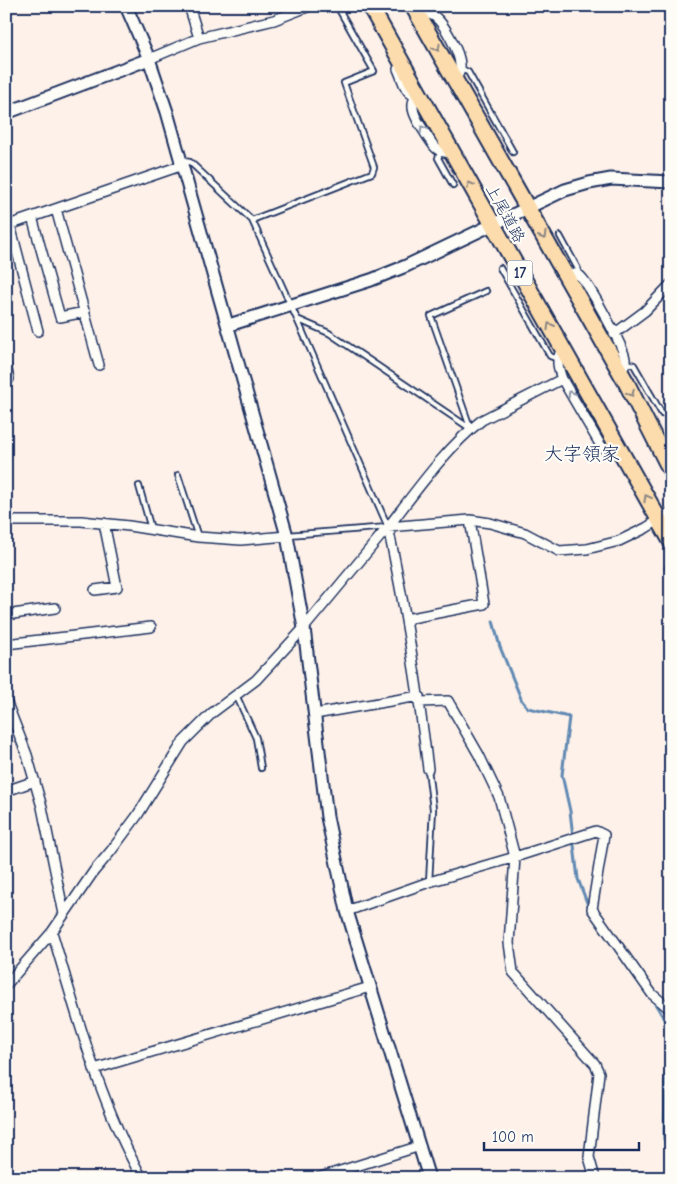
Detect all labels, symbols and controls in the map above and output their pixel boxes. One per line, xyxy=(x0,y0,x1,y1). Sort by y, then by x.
one-way arrow xyxy=(431,43,441,52)
one-way arrow xyxy=(420,126,430,135)
one-way arrow xyxy=(467,181,477,190)
street label: 上尾道路 xyxy=(482,181,529,246)
one-way arrow xyxy=(536,230,546,239)
road number: 17 xyxy=(508,260,532,286)
one-way arrow xyxy=(547,323,557,332)
one-way arrow xyxy=(625,387,635,396)
one-way arrow xyxy=(567,390,577,399)
district label: 大字領家 xyxy=(544,443,620,465)
one-way arrow xyxy=(643,495,653,504)
scale bar xyxy=(484,1119,640,1151)
text: 100 m xyxy=(492,1128,534,1146)

